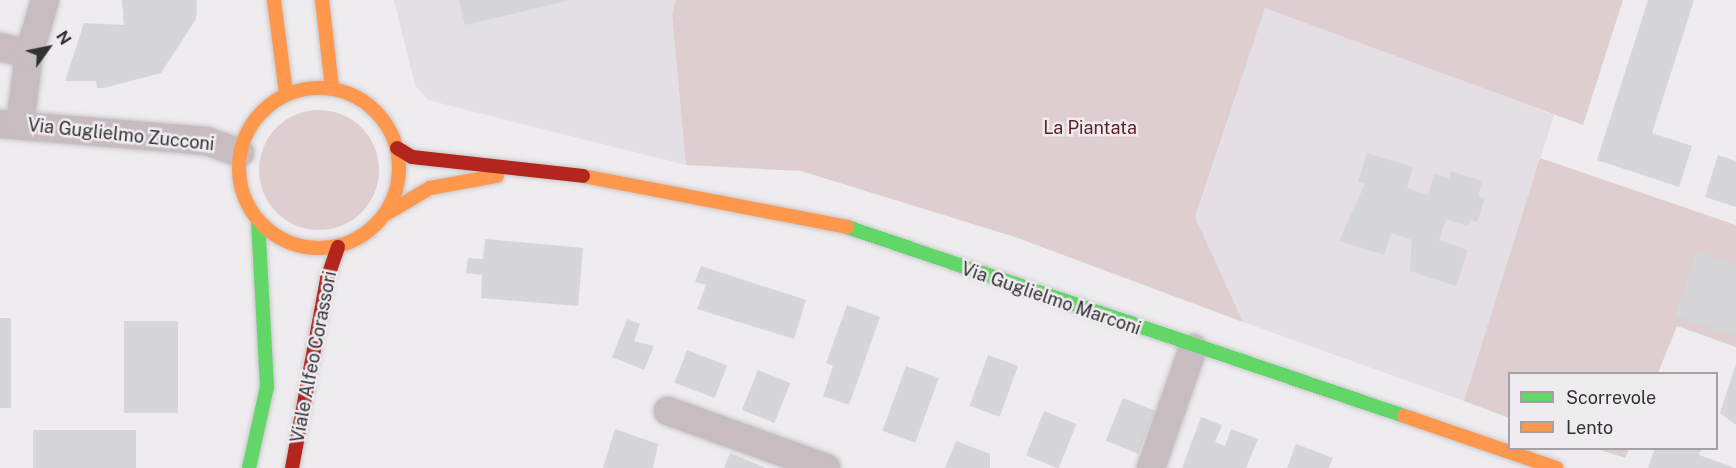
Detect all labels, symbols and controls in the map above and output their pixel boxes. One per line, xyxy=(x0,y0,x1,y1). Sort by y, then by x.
north arrow xyxy=(18,18,78,78)
text: N xyxy=(52,27,75,48)
street label: Via Guglielmo Zucconi xyxy=(27,114,215,156)
park label: La Piantata xyxy=(1043,117,1137,139)
street label: Via Guglielmo Marconi xyxy=(958,258,1144,340)
street label: Viale Alfeo Corassori xyxy=(287,269,341,445)
legend xyxy=(1508,372,1718,450)
text: Scorrevole xyxy=(1566,387,1656,408)
text: Lento xyxy=(1566,417,1613,438)

